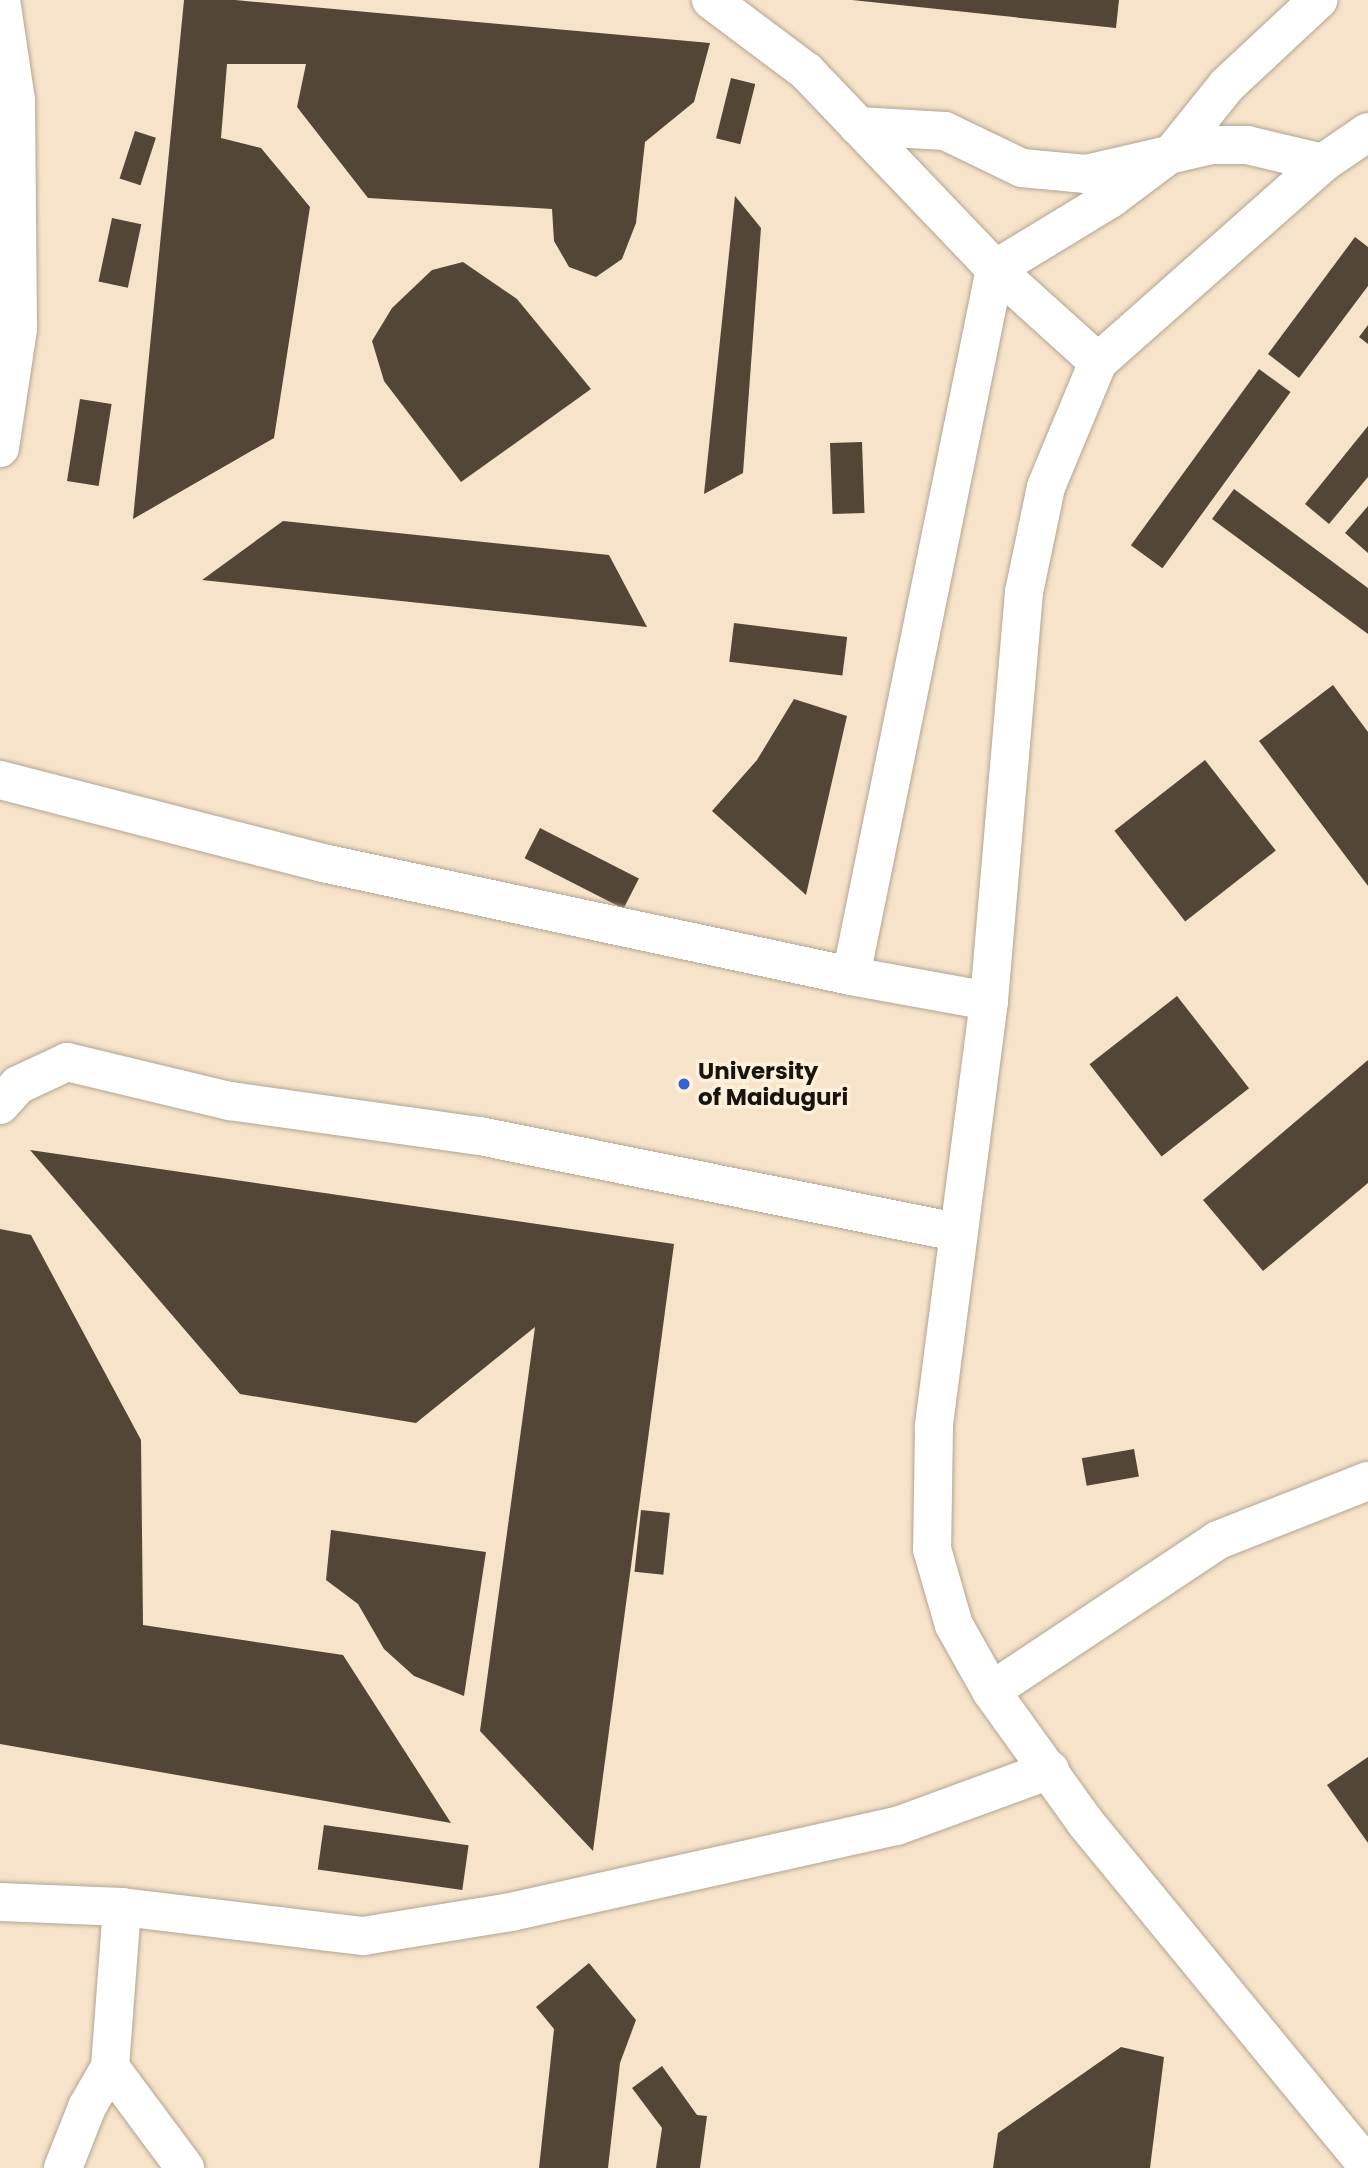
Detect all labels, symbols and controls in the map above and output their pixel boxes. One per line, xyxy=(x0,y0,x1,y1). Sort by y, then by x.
place label: University of Maiduguri xyxy=(698,1057,848,1111)
marker: University of Maiduguri xyxy=(676,1076,692,1092)

